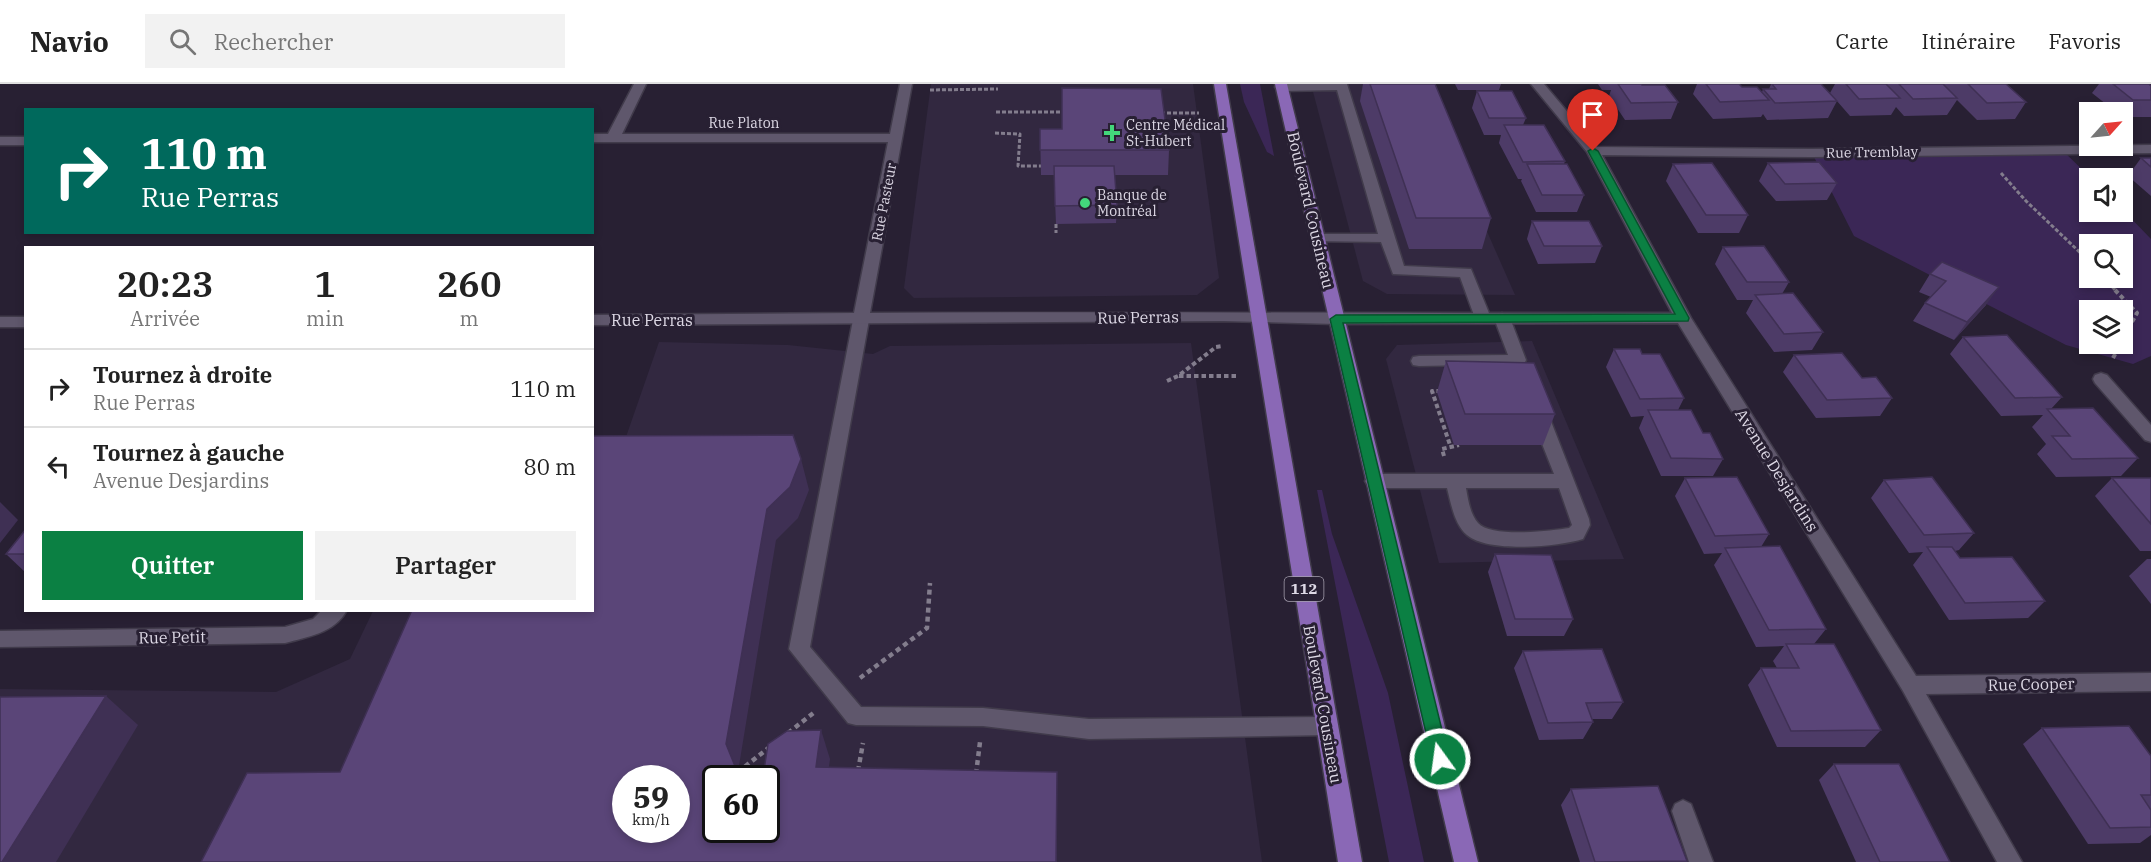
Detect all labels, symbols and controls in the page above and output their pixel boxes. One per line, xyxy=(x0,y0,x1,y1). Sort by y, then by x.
search box xyxy=(145,14,565,68)
text: Navio xyxy=(30,23,109,60)
icon: search xyxy=(166,25,199,58)
text: Rechercher xyxy=(214,27,333,56)
text: Carte xyxy=(1835,27,1889,55)
text: Itinéraire xyxy=(1922,27,2015,55)
text: Favoris xyxy=(2048,27,2121,55)
pin xyxy=(1567,89,1618,151)
icon: arrive xyxy=(1576,98,1609,131)
north arrow xyxy=(2079,102,2133,156)
map controls xyxy=(2079,102,2133,354)
street label: Rue Platon xyxy=(709,114,780,132)
place label: Centre Médical St-Hubert xyxy=(1126,116,1225,150)
marker: Centre Médical St-Hubert xyxy=(1103,124,1121,142)
text: 110 m xyxy=(141,126,267,181)
street label: Boulevard Cousineau xyxy=(1283,130,1339,290)
icon: right xyxy=(42,132,120,210)
street label: Rue Tremblay xyxy=(1826,142,1919,162)
street label: Rue Pasteur xyxy=(868,161,901,242)
button: sound xyxy=(2079,168,2133,222)
text: Rue Perras xyxy=(141,179,279,214)
place label: Banque de Montréal xyxy=(1097,186,1167,220)
marker: Banque de Montréal xyxy=(1078,196,1092,210)
button: search xyxy=(2079,234,2133,288)
text: 20:23 xyxy=(116,260,214,307)
text: 1 xyxy=(314,260,336,307)
text: 260 xyxy=(437,260,502,307)
button: layers xyxy=(2079,300,2133,354)
text: Arrivée xyxy=(130,305,200,332)
text: min xyxy=(306,305,344,332)
text: m xyxy=(460,305,479,332)
street label: Rue Perras xyxy=(1097,306,1179,328)
street label: Rue Perras xyxy=(611,310,693,330)
text: Tournez à droite xyxy=(93,360,272,389)
icon: right xyxy=(42,372,75,405)
text: 110 m xyxy=(510,374,576,403)
text: Rue Perras xyxy=(93,389,195,416)
street label: Avenue Desjardins xyxy=(1731,405,1823,535)
text: Tournez à gauche xyxy=(93,438,284,467)
icon: left xyxy=(42,450,75,483)
text: 80 m xyxy=(524,452,576,481)
text: Avenue Desjardins xyxy=(93,467,269,494)
button: Quitter xyxy=(42,531,303,600)
button: Partager xyxy=(315,531,576,600)
road number: 112 xyxy=(1284,577,1324,601)
street label: Boulevard Cousineau xyxy=(1299,623,1347,785)
street label: Rue Petit xyxy=(138,626,206,648)
street label: Rue Cooper xyxy=(1987,673,2075,695)
position arrow xyxy=(1408,727,1472,791)
speed limit sign: 60 xyxy=(702,765,780,843)
text: 59 xyxy=(633,777,669,816)
text: km/h xyxy=(632,810,670,829)

